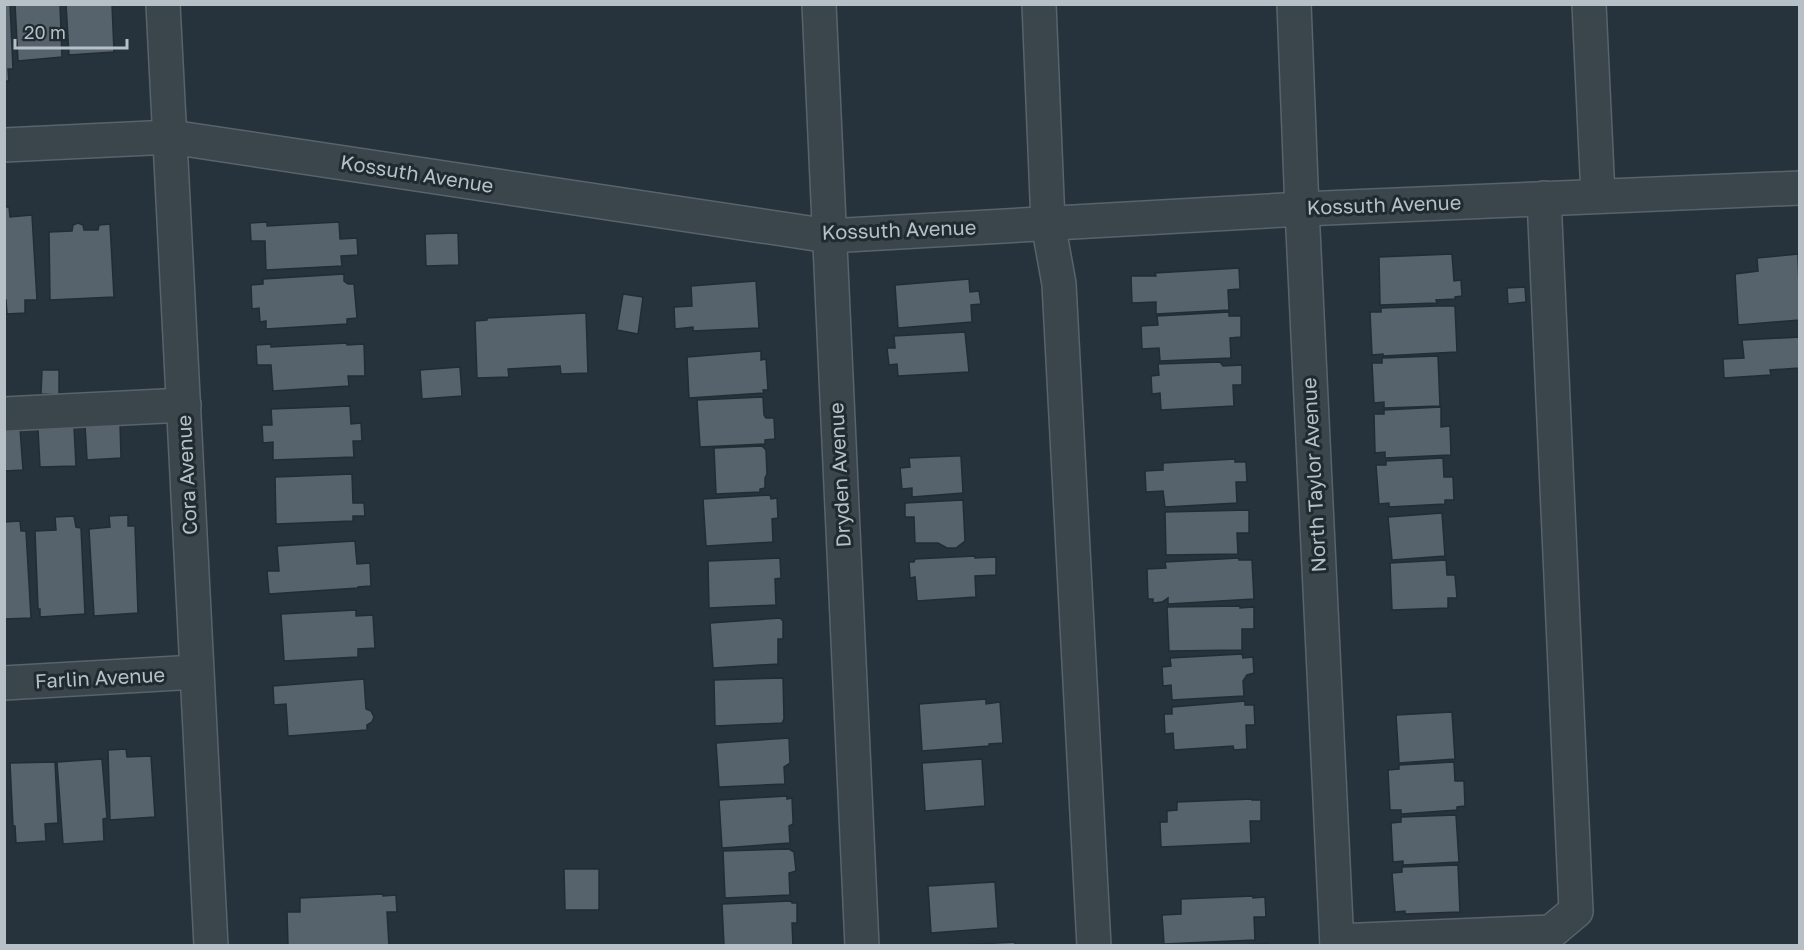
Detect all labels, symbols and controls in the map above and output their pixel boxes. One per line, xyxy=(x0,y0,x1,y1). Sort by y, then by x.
scale bar xyxy=(15,12,128,50)
text: 20 m xyxy=(24,21,66,43)
street label: Kossuth Avenue xyxy=(339,149,495,197)
street label: Kossuth Avenue xyxy=(1306,189,1462,219)
street label: Kossuth Avenue xyxy=(821,214,977,244)
street label: North Taylor Avenue xyxy=(1296,377,1330,573)
street label: Dryden Avenue xyxy=(823,402,855,548)
street label: Cora Avenue xyxy=(171,414,201,536)
street label: Farlin Avenue xyxy=(34,662,166,692)

